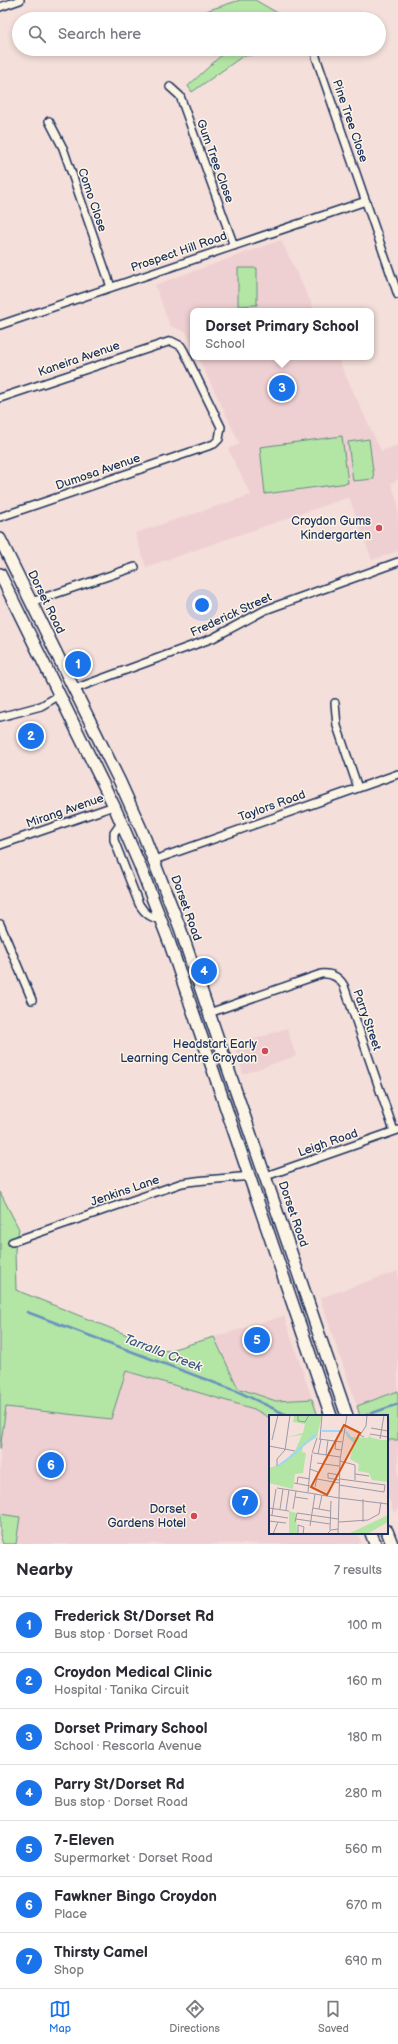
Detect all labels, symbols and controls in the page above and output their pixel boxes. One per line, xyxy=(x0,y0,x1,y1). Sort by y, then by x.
search box xyxy=(12,12,386,56)
icon: search xyxy=(26,23,48,45)
text: Search here xyxy=(58,25,141,44)
street label: Pine Tree Close xyxy=(329,78,371,164)
street label: Gum Tree Close xyxy=(193,117,237,205)
street label: Como Close xyxy=(74,166,110,234)
street label: Prospect Hill Road xyxy=(129,228,229,276)
popup xyxy=(190,308,374,360)
text: Dorset Primary School xyxy=(205,317,359,336)
text: School xyxy=(205,336,245,352)
street label: Kaneira Avenue xyxy=(36,338,122,380)
pin: 3 xyxy=(269,373,295,403)
street label: Dumosa Avenue xyxy=(54,451,142,493)
place label: Croydon Gums Kindergarten xyxy=(291,514,371,543)
marker: Croydon Gums Kindergarten xyxy=(374,523,384,533)
street label: Dorset Road xyxy=(24,568,68,636)
street label: Frederick Street xyxy=(188,590,274,640)
your location xyxy=(192,595,212,615)
pin: 1 xyxy=(65,649,91,679)
pin: 2 xyxy=(18,721,44,751)
street label: Taylors Road xyxy=(236,787,308,825)
street label: Mirang Avenue xyxy=(24,791,106,831)
street label: Dorset Road xyxy=(167,873,205,943)
pin: 4 xyxy=(191,956,217,986)
street label: Parry Street xyxy=(350,987,385,1053)
place label: Headstart Early Learning Centre Croydon xyxy=(120,1037,258,1066)
marker: Headstart Early Learning Centre Croydon xyxy=(260,1046,270,1056)
street label: Leigh Road xyxy=(296,1126,360,1160)
street label: Jenkins Lane xyxy=(89,1172,161,1210)
street label: Dorset Road xyxy=(275,1179,311,1249)
pin: 5 xyxy=(244,1325,270,1355)
water label: Tarralla Creek xyxy=(122,1331,205,1375)
inset map xyxy=(269,1415,388,1534)
pin: 6 xyxy=(38,1450,64,1480)
pin: 7 xyxy=(232,1487,258,1517)
place label: Dorset Gardens Hotel xyxy=(108,1502,186,1531)
marker: Dorset Gardens Hotel xyxy=(189,1511,199,1521)
text: Nearby xyxy=(16,1560,73,1580)
text: 7 results xyxy=(334,1562,382,1578)
text: Frederick St/Dorset Rd xyxy=(54,1607,214,1626)
text: 1 xyxy=(26,1617,32,1633)
text: 100 m xyxy=(347,1617,382,1633)
text: Bus stop · Dorset Road xyxy=(54,1626,188,1642)
text: Croydon Medical Clinic xyxy=(54,1663,212,1682)
text: 2 xyxy=(25,1673,33,1689)
text: 160 m xyxy=(347,1673,382,1689)
text: Hospital · Tanika Circuit xyxy=(54,1682,189,1698)
text: Dorset Primary School xyxy=(54,1719,208,1738)
text: 3 xyxy=(25,1729,33,1745)
text: 180 m xyxy=(347,1729,382,1745)
text: School · Rescorla Avenue xyxy=(54,1738,202,1754)
text: Parry St/Dorset Rd xyxy=(54,1775,184,1794)
text: 4 xyxy=(25,1785,33,1801)
text: 280 m xyxy=(345,1785,382,1801)
text: Bus stop · Dorset Road xyxy=(54,1794,188,1810)
text: 7-Eleven xyxy=(54,1831,114,1850)
text: 5 xyxy=(25,1841,33,1857)
text: 560 m xyxy=(345,1841,382,1857)
text: Supermarket · Dorset Road xyxy=(54,1850,213,1866)
text: Fawkner Bingo Croydon xyxy=(54,1887,217,1906)
text: 6 xyxy=(25,1897,33,1913)
text: 670 m xyxy=(346,1897,382,1913)
text: Place xyxy=(54,1906,87,1922)
text: Thirsty Camel xyxy=(54,1943,148,1962)
text: 7 xyxy=(25,1953,33,1969)
text: 690 m xyxy=(345,1953,382,1969)
text: Shop xyxy=(54,1962,84,1978)
tab: Map xyxy=(49,1998,71,2035)
tab: Directions xyxy=(169,1998,220,2035)
tab: Saved xyxy=(318,1998,349,2035)

